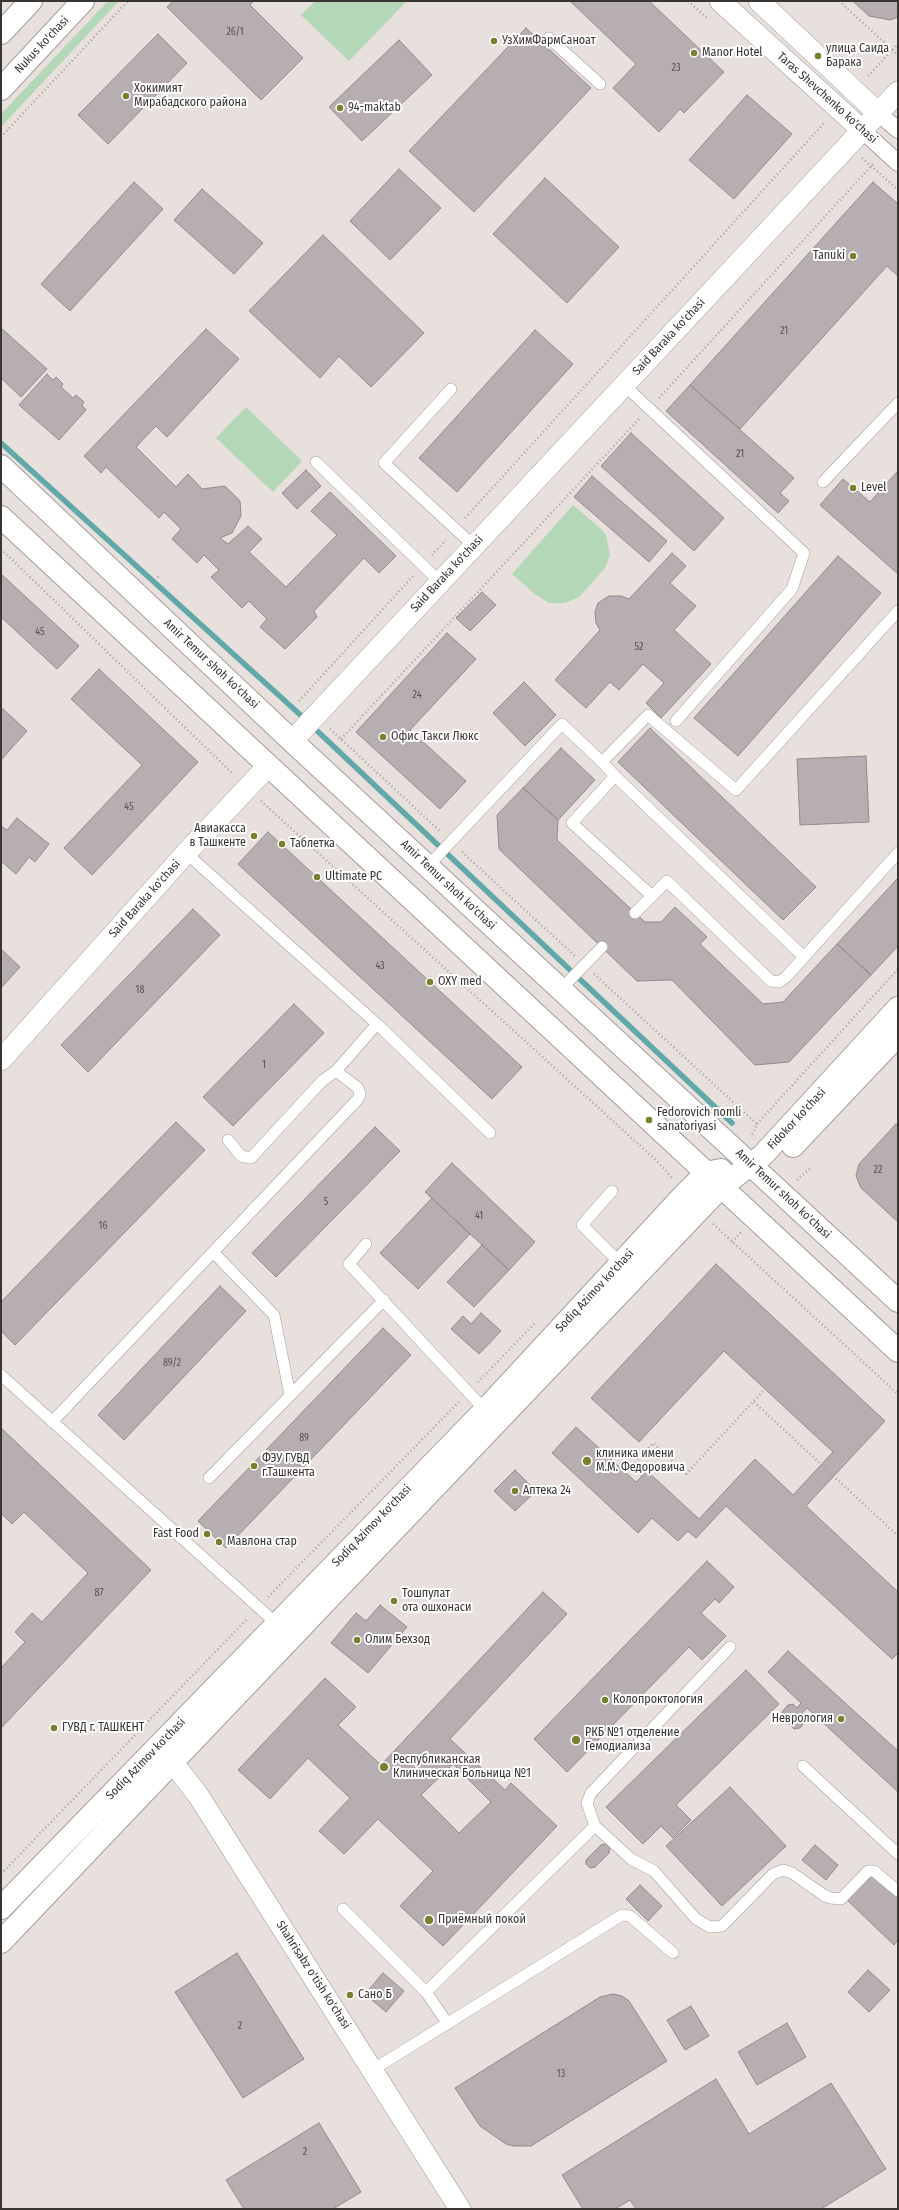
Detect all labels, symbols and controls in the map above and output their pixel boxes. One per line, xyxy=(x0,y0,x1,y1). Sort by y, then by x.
street label: Nukus ko'chasi xyxy=(12,14,72,76)
house number: 26/1 xyxy=(226,26,244,38)
place label: УзХимФармСаноат xyxy=(502,34,596,48)
marker: УзХимФармСаноат xyxy=(489,36,499,46)
place label: улица Саида Барака xyxy=(826,42,889,70)
place label: Manor Hotel xyxy=(702,46,762,60)
marker: Manor Hotel xyxy=(689,48,699,58)
street label: Taras Shevchenko ko'chasi xyxy=(774,49,880,147)
marker: улица Саида Барака xyxy=(813,51,823,61)
house number: 23 xyxy=(672,62,680,74)
place label: Хокимият Мирабадского района xyxy=(134,82,247,110)
marker: Хокимият Мирабадского района xyxy=(121,91,131,101)
place label: 94-maktab xyxy=(348,101,401,115)
marker: 94-maktab xyxy=(335,103,345,113)
place label: Tanuki xyxy=(813,249,845,263)
marker: Tanuki xyxy=(848,251,858,261)
street label: Said Baraka ko'chasi xyxy=(630,296,708,378)
house number: 21 xyxy=(780,325,788,337)
house number: 21 xyxy=(736,448,744,460)
place label: Level xyxy=(861,481,886,495)
marker: Level xyxy=(848,483,858,493)
street label: Said Baraka ko'chasi xyxy=(408,533,486,615)
street label: Amir Temur shoh ko'chasi xyxy=(160,616,262,712)
house number: 45 xyxy=(35,626,45,638)
house number: 52 xyxy=(635,641,643,653)
house number: 24 xyxy=(412,689,422,701)
place label: Офис Такси Люкс xyxy=(391,730,479,744)
marker: Офис Такси Люкс xyxy=(378,732,388,742)
house number: 45 xyxy=(124,801,134,813)
place label: Авиакасса в Ташкенте xyxy=(189,822,246,850)
marker: Авиакасса в Ташкенте xyxy=(249,831,259,841)
place label: Таблетка xyxy=(290,837,335,851)
street label: Amir Temur shoh ko'chasi xyxy=(397,837,499,933)
marker: Таблетка xyxy=(277,839,287,849)
street label: Said Baraka ko'chasi xyxy=(106,857,184,941)
place label: Ultimate PC xyxy=(325,870,382,884)
marker: Ultimate PC xyxy=(312,872,322,882)
house number: 43 xyxy=(375,960,385,972)
place label: OXY med xyxy=(438,975,482,989)
marker: OXY med xyxy=(425,977,435,987)
house number: 18 xyxy=(136,984,144,996)
house number: 1 xyxy=(262,1059,266,1071)
street label: Fidokor ko'chasi xyxy=(765,1085,829,1153)
place label: Fedorovich nomli sanatoriyasi xyxy=(657,1106,741,1134)
marker: Fedorovich nomli sanatoriyasi xyxy=(644,1115,654,1125)
street label: Amir Temur shoh ko'chasi xyxy=(732,1146,834,1242)
house number: 22 xyxy=(874,1164,882,1176)
house number: 5 xyxy=(324,1196,328,1208)
house number: 41 xyxy=(475,1210,483,1222)
house number: 16 xyxy=(99,1220,107,1232)
street label: Sodiq Azimov ko'chasi xyxy=(553,1247,637,1335)
house number: 89/2 xyxy=(163,1357,181,1369)
house number: 89 xyxy=(299,1432,309,1444)
place label: клиника имени М.М. Федоровича xyxy=(596,1447,685,1475)
place label: ФЭУ ГУВД г.Ташкента xyxy=(262,1452,315,1480)
marker: клиника имени М.М. Федоровича xyxy=(581,1455,593,1467)
marker: ФЭУ ГУВД г.Ташкента xyxy=(249,1461,259,1471)
street label: Sodiq Azimov ko'chasi xyxy=(329,1482,415,1570)
place label: Аптека 24 xyxy=(523,1484,571,1498)
marker: Аптека 24 xyxy=(510,1486,520,1496)
place label: Fast Food xyxy=(153,1527,199,1541)
marker: Fast Food xyxy=(202,1529,212,1539)
place label: Мавлона стар xyxy=(227,1535,297,1549)
marker: Мавлона стар xyxy=(214,1537,224,1547)
house number: 87 xyxy=(95,1587,103,1599)
place label: Тошпулат ота ошхонаси xyxy=(402,1587,471,1615)
marker: Тошпулат ота ошхонаси xyxy=(389,1596,399,1606)
place label: Олим Бехзод xyxy=(365,1633,430,1647)
marker: Олим Бехзод xyxy=(352,1635,362,1645)
place label: Колопроктология xyxy=(613,1693,703,1707)
marker: Колопроктология xyxy=(600,1695,610,1705)
place label: Неврология xyxy=(772,1712,833,1726)
marker: Неврология xyxy=(836,1714,846,1724)
street label: Sodiq Azimov ko'chasi xyxy=(103,1715,189,1803)
place label: ГУВД г. ТАШКЕНТ xyxy=(62,1721,144,1735)
marker: ГУВД г. ТАШКЕНТ xyxy=(49,1723,59,1733)
place label: РКБ №1 отделение Гемодиализа xyxy=(585,1726,679,1754)
marker: РКБ №1 отделение Гемодиализа xyxy=(570,1734,582,1746)
place label: Республиканская Клиническая Больница №1 xyxy=(393,1753,531,1781)
marker: Республиканская Клиническая Больница №1 xyxy=(378,1761,390,1773)
place label: Приёмный покой xyxy=(438,1913,526,1927)
marker: Приёмный покой xyxy=(423,1914,435,1926)
street label: Shahrisabz o'tish ko'chasi xyxy=(273,1918,353,2032)
place label: Сано Б xyxy=(358,1988,392,2002)
marker: Сано Б xyxy=(345,1990,355,2000)
house number: 2 xyxy=(238,2020,242,2032)
house number: 13 xyxy=(557,2068,565,2080)
house number: 2 xyxy=(303,2146,307,2158)

